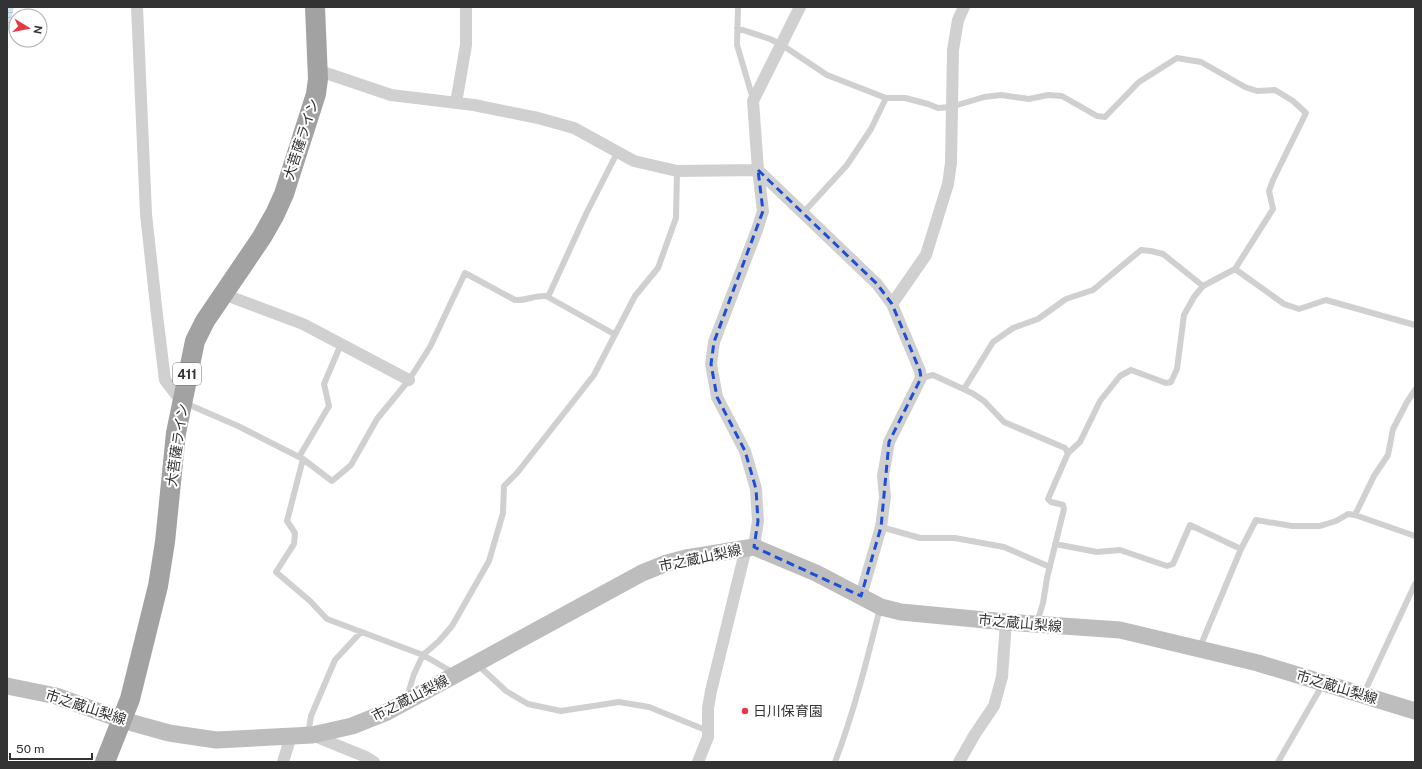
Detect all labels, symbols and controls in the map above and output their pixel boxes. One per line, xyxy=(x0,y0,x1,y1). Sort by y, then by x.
north arrow xyxy=(8,8,48,48)
text: N xyxy=(31,24,45,35)
street label: 大菩薩ライン xyxy=(280,97,322,181)
road number: 411 xyxy=(173,363,201,385)
street label: 大菩薩ライン xyxy=(163,402,191,488)
street label: 市之蔵山梨線 xyxy=(657,541,743,575)
street label: 市之蔵山梨線 xyxy=(977,611,1063,635)
street label: 市之蔵山梨線 xyxy=(1294,667,1380,707)
street label: 市之蔵山梨線 xyxy=(369,672,451,724)
street label: 市之蔵山梨線 xyxy=(44,686,128,728)
place label: 日川保育園 xyxy=(753,703,823,719)
marker: 日川保育園 xyxy=(740,706,750,716)
scale bar xyxy=(10,735,92,761)
text: 50 m xyxy=(16,742,44,756)

